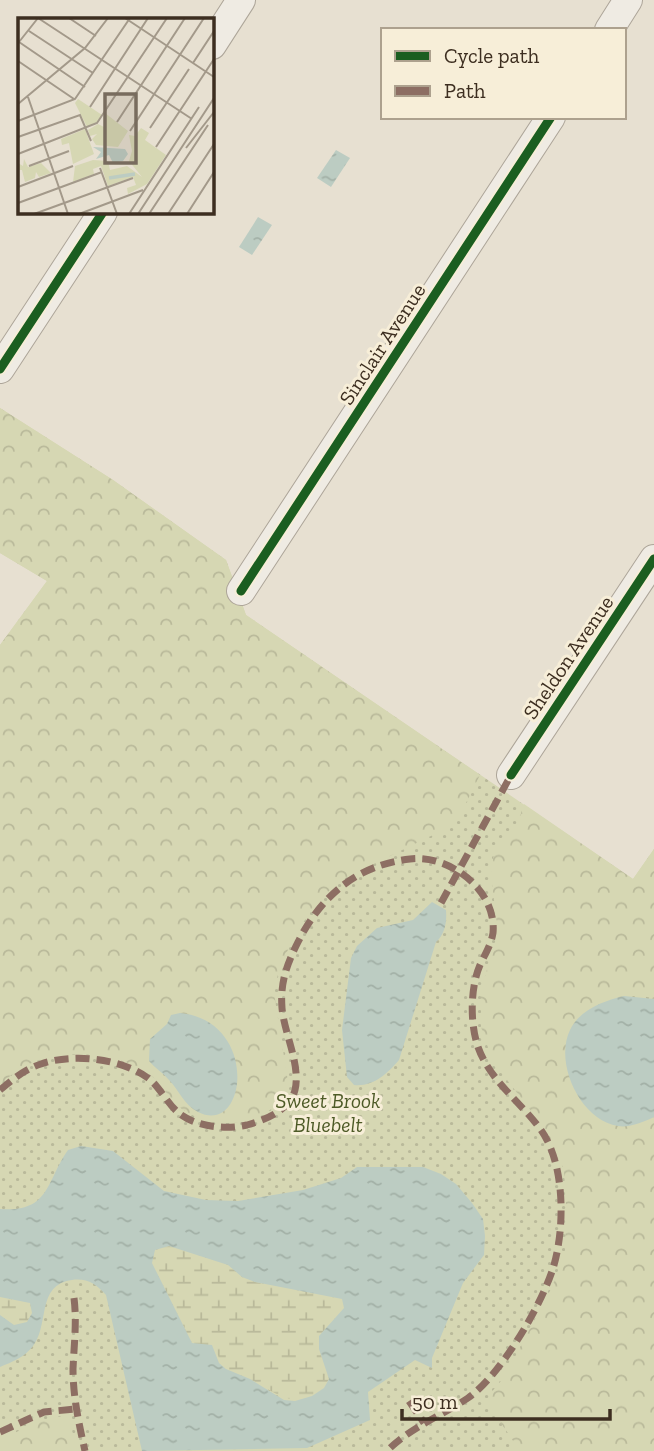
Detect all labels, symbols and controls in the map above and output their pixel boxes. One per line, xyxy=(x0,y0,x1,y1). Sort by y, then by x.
inset map xyxy=(18,18,214,214)
legend xyxy=(381,28,626,119)
text: Cycle path xyxy=(444,43,539,68)
text: Path xyxy=(444,78,486,103)
street label: Sinclair Avenue xyxy=(334,279,431,409)
street label: Sheldon Avenue xyxy=(518,590,619,723)
park label: Sweet Brook Bluebelt xyxy=(276,1088,380,1137)
scale bar xyxy=(402,1378,610,1422)
text: 50 m xyxy=(412,1389,458,1414)

